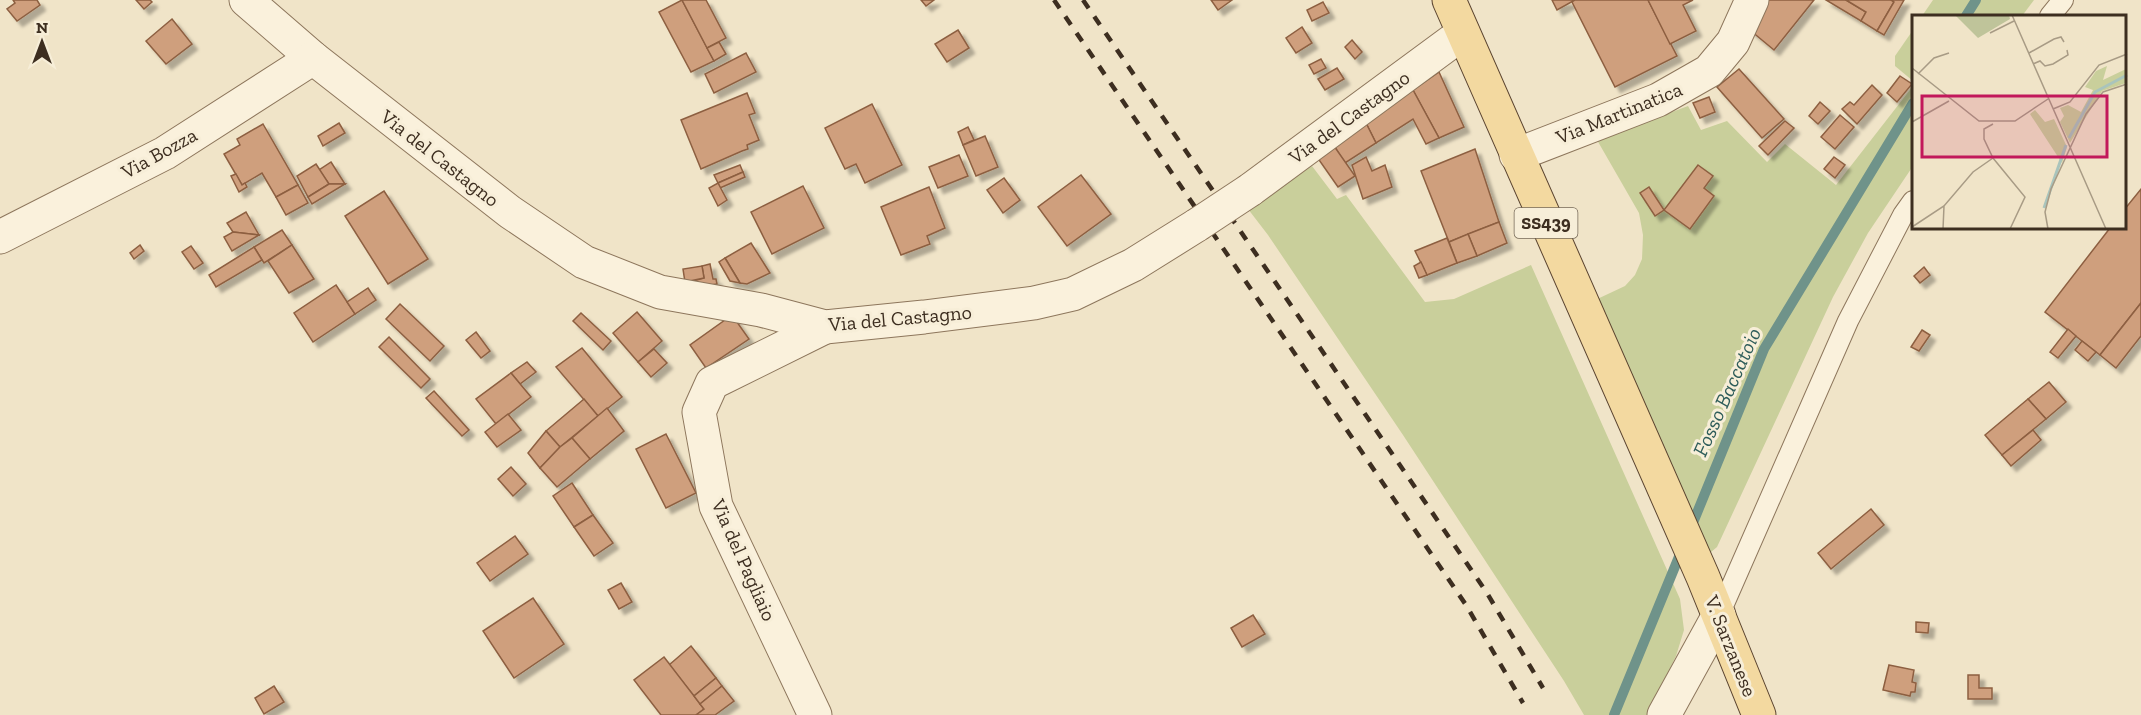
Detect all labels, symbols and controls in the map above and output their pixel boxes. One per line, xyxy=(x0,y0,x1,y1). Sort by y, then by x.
north arrow xyxy=(12,12,72,72)
inset map xyxy=(1912,15,2126,230)
text: N xyxy=(36,18,48,37)
street label: Via del Castagno xyxy=(1283,65,1414,170)
street label: Via Martinatica xyxy=(1551,77,1686,150)
street label: Via del Castagno xyxy=(375,104,504,212)
street label: Via Bozza xyxy=(116,122,201,184)
road number: SS439 xyxy=(1514,208,1578,238)
street label: Via del Castagno xyxy=(826,300,973,336)
water label: Fosso Baccatoio xyxy=(1687,324,1766,460)
street label: Via del Pagliaio xyxy=(706,494,782,625)
street label: V. Sarzanese xyxy=(1699,591,1762,700)

